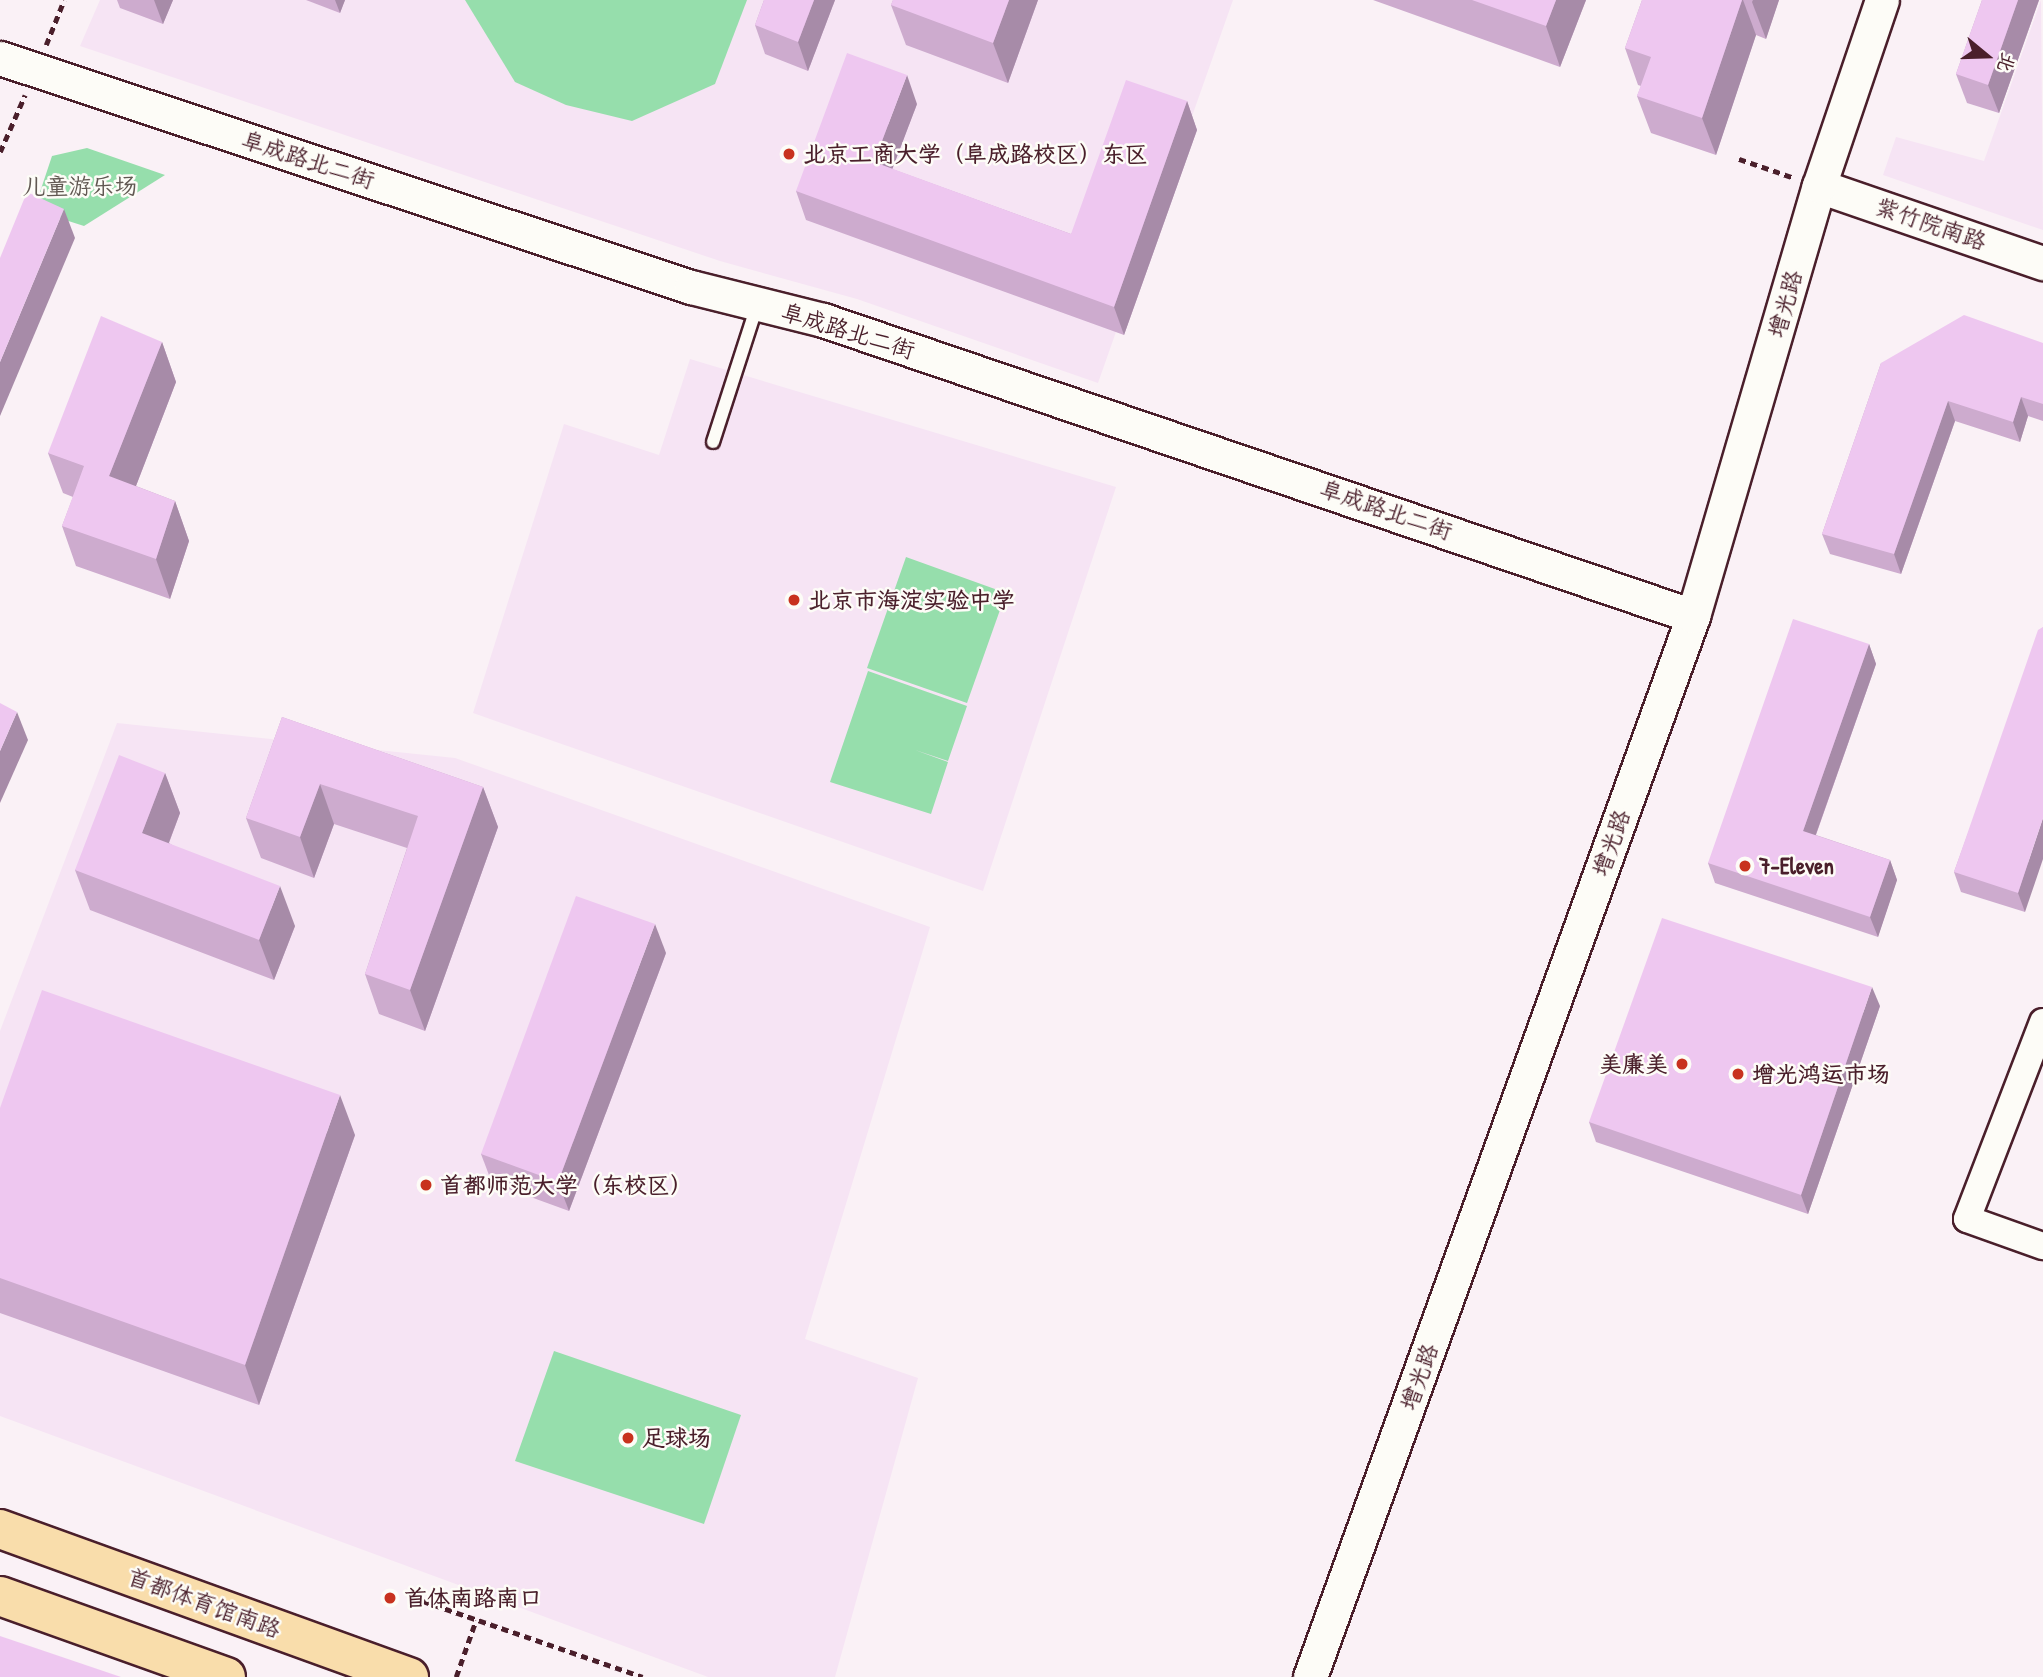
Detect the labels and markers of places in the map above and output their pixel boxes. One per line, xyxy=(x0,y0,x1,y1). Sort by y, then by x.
place label: 北京工商大学（阜成路校区）东区 xyxy=(803,140,1148,168)
marker: 北京工商大学（阜成路校区）东区 xyxy=(781,146,797,162)
place label: 北京市海淀实验中学 xyxy=(808,586,1015,614)
marker: 北京市海淀实验中学 xyxy=(786,592,802,608)
place label: 7-Eleven xyxy=(1759,852,1834,880)
marker: 7-Eleven xyxy=(1737,858,1753,874)
place label: 美廉美 xyxy=(1599,1050,1668,1078)
marker: 美廉美 xyxy=(1674,1056,1690,1072)
place label: 增光鸿运市场 xyxy=(1752,1060,1890,1088)
marker: 增光鸿运市场 xyxy=(1730,1066,1746,1082)
place label: 首都师范大学（东校区） xyxy=(440,1171,693,1199)
marker: 首都师范大学（东校区） xyxy=(418,1177,434,1193)
place label: 足球场 xyxy=(642,1424,711,1452)
marker: 足球场 xyxy=(620,1430,636,1446)
place label: 首体南路南口 xyxy=(404,1584,542,1612)
marker: 首体南路南口 xyxy=(382,1590,398,1606)

